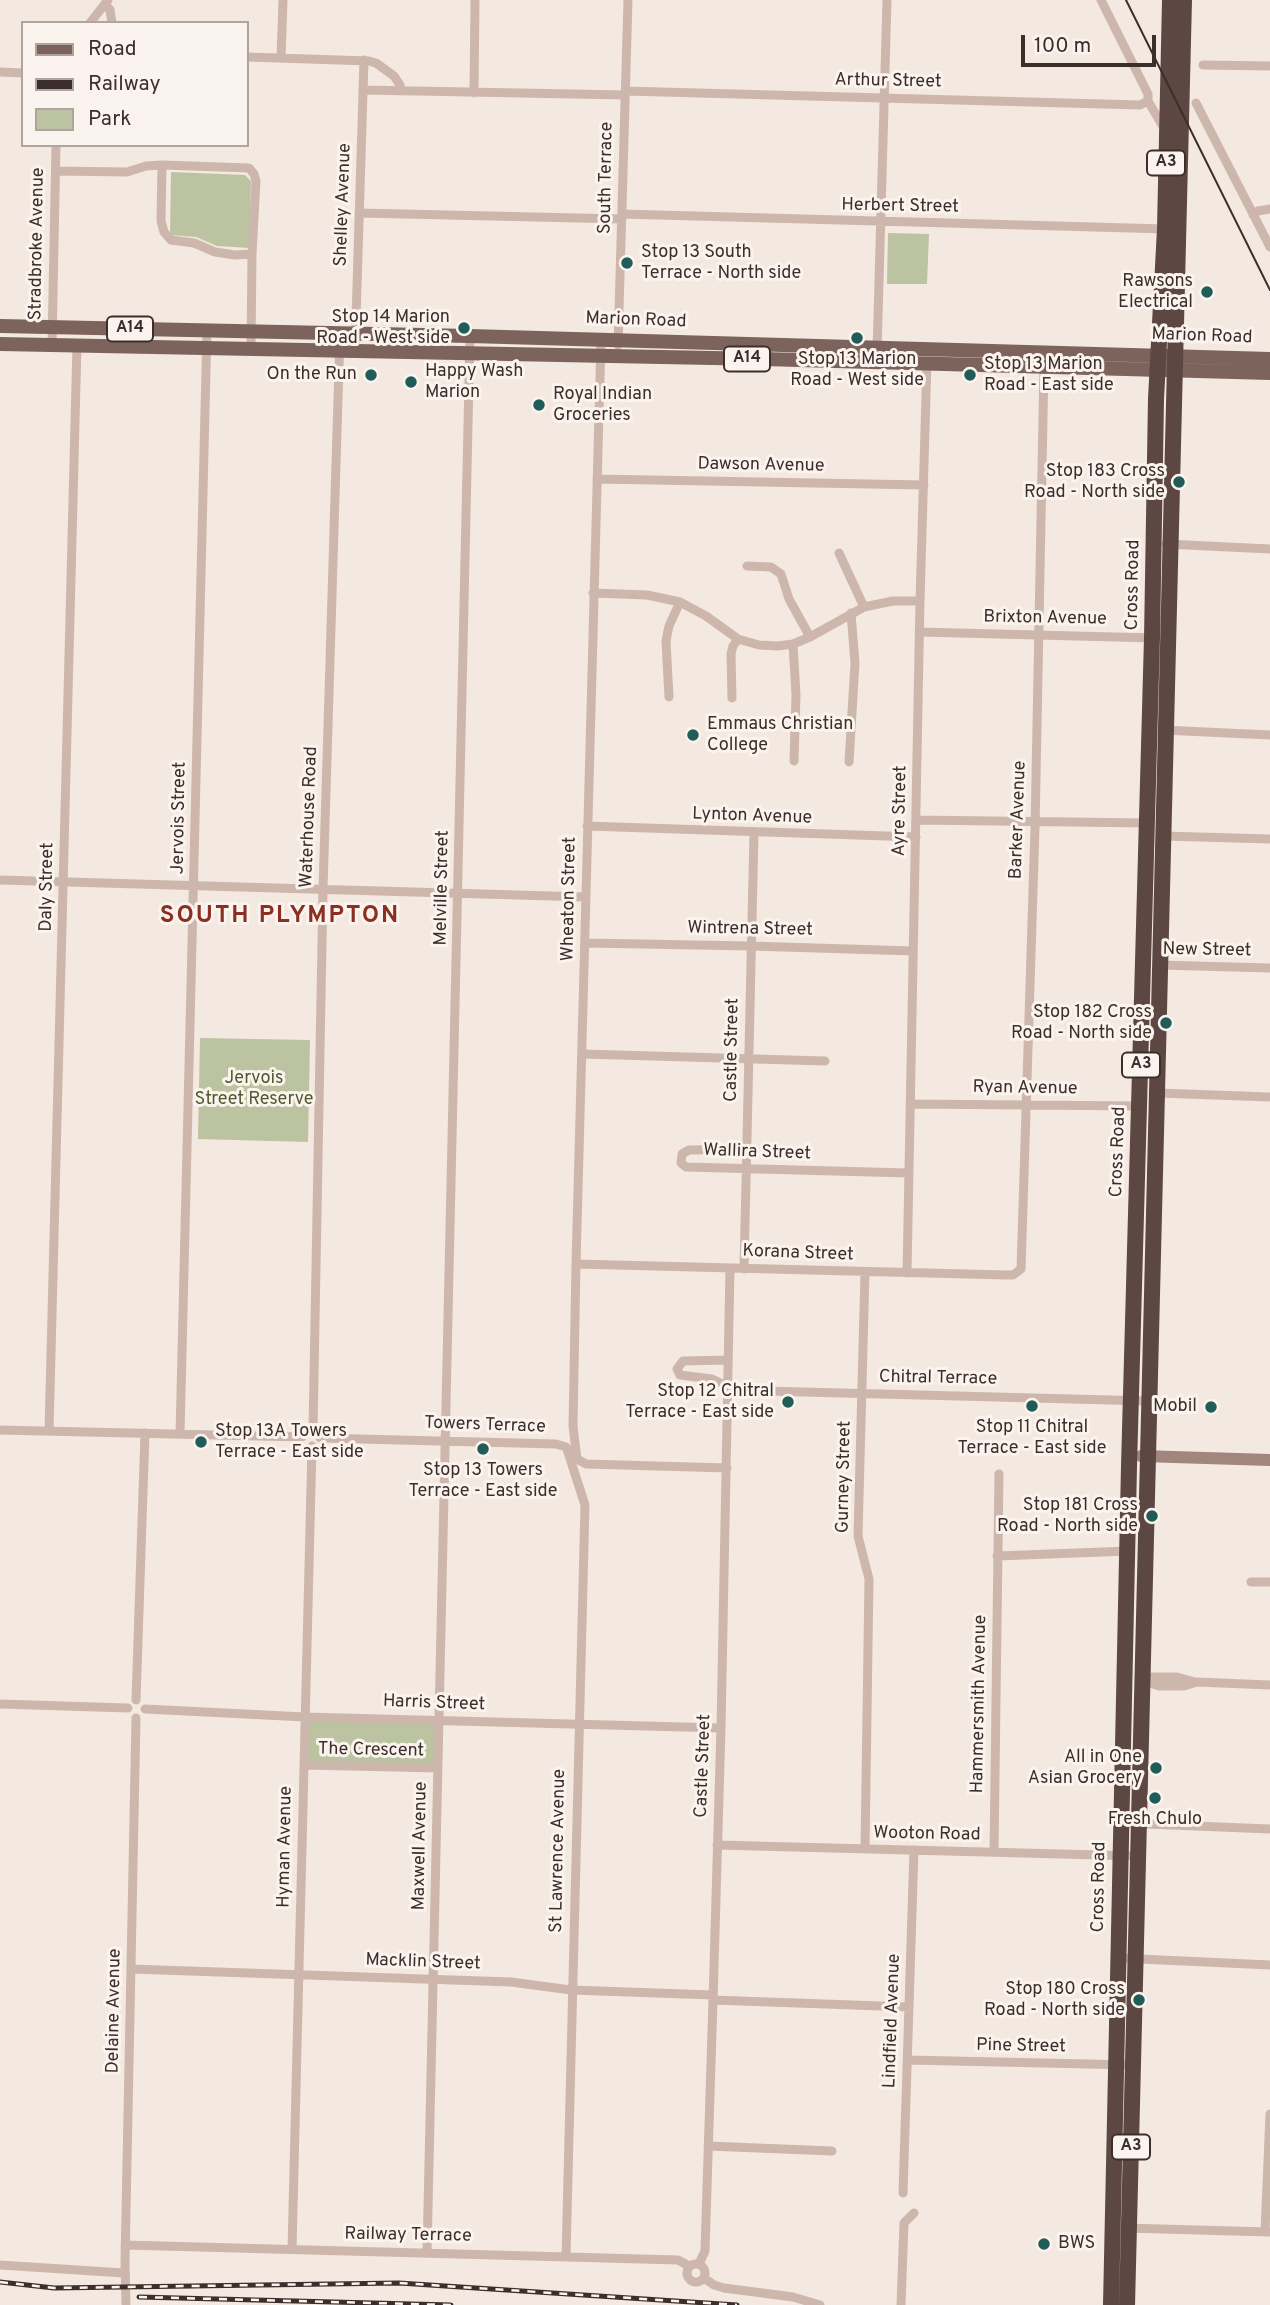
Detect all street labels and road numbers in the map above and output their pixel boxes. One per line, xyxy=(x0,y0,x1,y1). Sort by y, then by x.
street label: Arthur Street xyxy=(834,70,942,94)
street label: South Terrace xyxy=(595,122,619,234)
street label: Shelley Avenue xyxy=(331,143,357,267)
road number: A3 xyxy=(1147,150,1185,176)
street label: Stradbroke Avenue xyxy=(26,167,50,321)
street label: Herbert Street xyxy=(841,195,959,219)
street label: Marion Road xyxy=(585,308,687,334)
road number: A14 xyxy=(107,316,153,342)
street label: Marion Road xyxy=(1151,324,1253,350)
road number: A14 xyxy=(724,346,770,372)
street label: Dawson Avenue xyxy=(697,454,825,478)
street label: Cross Road xyxy=(1122,539,1146,631)
street label: Brixton Avenue xyxy=(983,607,1107,631)
street label: Waterhouse Road xyxy=(297,746,323,888)
street label: Barker Avenue xyxy=(1006,760,1032,880)
street label: Jervois Street xyxy=(168,761,192,875)
street label: Ayre Street xyxy=(889,765,913,857)
street label: Lynton Avenue xyxy=(692,804,812,830)
street label: Melville Street xyxy=(431,830,455,946)
street label: Wheaton Street xyxy=(558,836,582,962)
street label: Daly Street xyxy=(36,842,60,932)
street label: Wintrena Street xyxy=(687,918,813,942)
street label: New Street xyxy=(1162,939,1252,963)
street label: Castle Street xyxy=(721,998,745,1102)
road number: A3 xyxy=(1122,1052,1160,1078)
street label: Ryan Avenue xyxy=(972,1077,1078,1101)
street label: Cross Road xyxy=(1107,1106,1131,1198)
street label: Wallira Street xyxy=(703,1140,811,1166)
street label: Korana Street xyxy=(742,1241,854,1267)
street label: Chitral Terrace xyxy=(879,1367,997,1391)
street label: Towers Terrace xyxy=(424,1413,546,1439)
street label: Gurney Street xyxy=(833,1421,857,1533)
street label: Hammersmith Avenue xyxy=(968,1614,992,1794)
street label: Harris Street xyxy=(382,1691,486,1717)
street label: Castle Street xyxy=(691,1714,717,1818)
street label: The Crescent xyxy=(318,1739,424,1763)
street label: St Lawrence Avenue xyxy=(547,1769,571,1933)
street label: Maxwell Avenue xyxy=(409,1781,433,1911)
street label: Hyman Avenue xyxy=(274,1786,298,1908)
street label: Wooton Road xyxy=(873,1823,981,1847)
street label: Cross Road xyxy=(1088,1841,1112,1933)
street label: Delaine Avenue xyxy=(103,1948,127,2074)
street label: Macklin Street xyxy=(365,1950,481,1976)
street label: Lindfield Avenue xyxy=(880,1953,906,2089)
street label: Pine Street xyxy=(976,2035,1066,2059)
road number: A3 xyxy=(1112,2134,1150,2160)
street label: Railway Terrace xyxy=(344,2224,472,2248)

